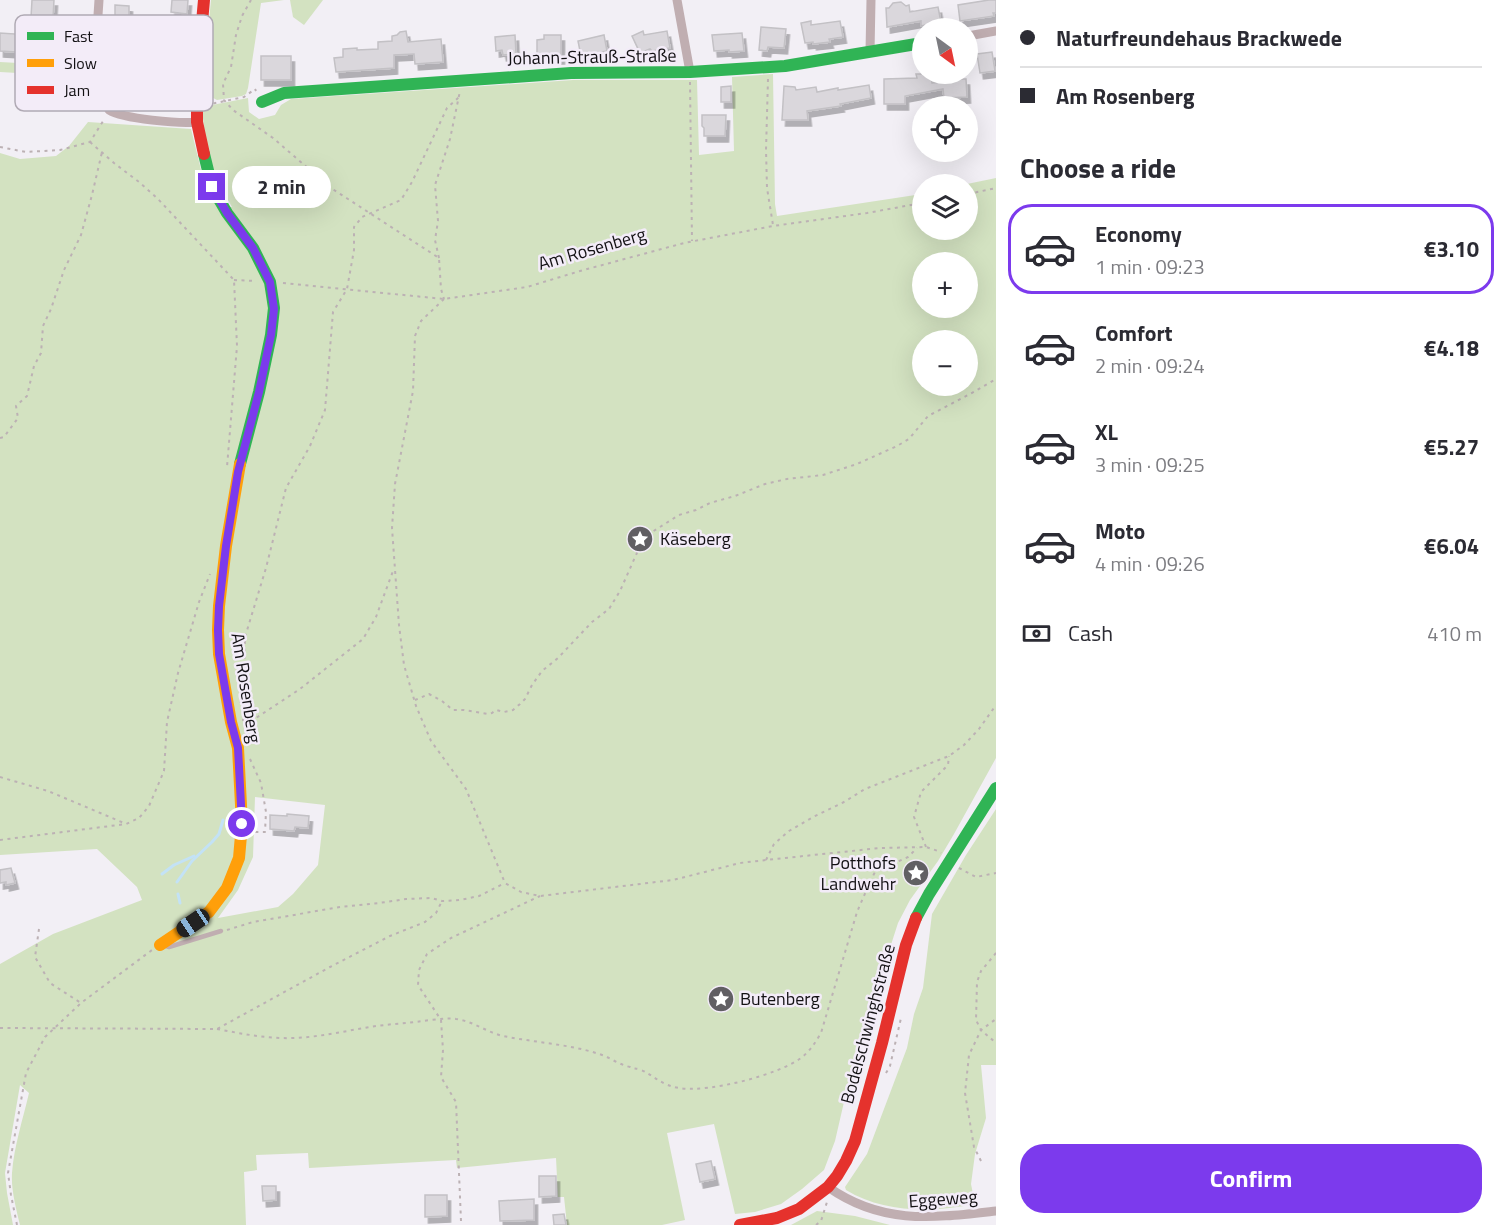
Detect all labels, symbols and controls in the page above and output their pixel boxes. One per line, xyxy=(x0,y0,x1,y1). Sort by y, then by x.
legend xyxy=(15,15,213,111)
north arrow xyxy=(912,18,978,84)
map controls xyxy=(912,18,978,396)
text: Naturfreundehaus Brackwede xyxy=(1056,21,1342,55)
text: Fast xyxy=(64,24,93,48)
street label: Johann-Strauß-Straße xyxy=(507,42,677,71)
text: Slow xyxy=(64,51,97,75)
text: Jam xyxy=(64,78,90,102)
text: Am Rosenberg xyxy=(1056,79,1195,113)
button: locate xyxy=(912,96,978,162)
text: Choose a ride xyxy=(1020,147,1176,188)
callout: 2 min xyxy=(233,166,332,208)
text: 2 min xyxy=(257,171,306,202)
route end xyxy=(198,173,225,200)
button: layers xyxy=(912,174,978,240)
text: Economy xyxy=(1095,217,1182,251)
street label: Am Rosenberg xyxy=(535,220,649,277)
icon: car xyxy=(1023,222,1077,276)
text: €3.10 xyxy=(1424,232,1479,266)
text: 1 min · 09:23 xyxy=(1095,251,1205,282)
button: + xyxy=(912,252,978,318)
text: Comfort xyxy=(1095,316,1173,350)
icon: car xyxy=(1023,321,1077,375)
button: − xyxy=(912,330,978,396)
text: €4.18 xyxy=(1424,331,1479,365)
text: 2 min · 09:24 xyxy=(1095,350,1205,381)
text: XL xyxy=(1095,415,1118,449)
icon: car xyxy=(1023,420,1077,474)
text: €5.27 xyxy=(1424,430,1479,464)
text: 3 min · 09:25 xyxy=(1095,449,1205,480)
text: Moto xyxy=(1095,514,1145,548)
icon: car xyxy=(1023,519,1077,573)
place icon: Käseberg xyxy=(625,524,655,554)
place label: Käseberg xyxy=(660,525,731,552)
text: €6.04 xyxy=(1424,529,1479,563)
text: 4 min · 09:26 xyxy=(1095,548,1205,579)
text: Cash xyxy=(1068,616,1113,650)
icon: cash xyxy=(1020,617,1053,650)
text: 410 m xyxy=(1427,618,1482,649)
street label: Am Rosenberg xyxy=(224,631,269,745)
route start xyxy=(228,810,255,837)
place label: Potthofs Landwehr xyxy=(821,849,896,897)
place icon: Potthofs Landwehr xyxy=(901,858,931,888)
car xyxy=(173,905,213,941)
street label: Bodelschwinghstraße xyxy=(833,941,902,1107)
place icon: Butenberg xyxy=(706,984,736,1014)
place label: Butenberg xyxy=(740,985,820,1012)
button: Confirm xyxy=(1020,1144,1482,1213)
street label: Eggeweg xyxy=(908,1183,978,1214)

